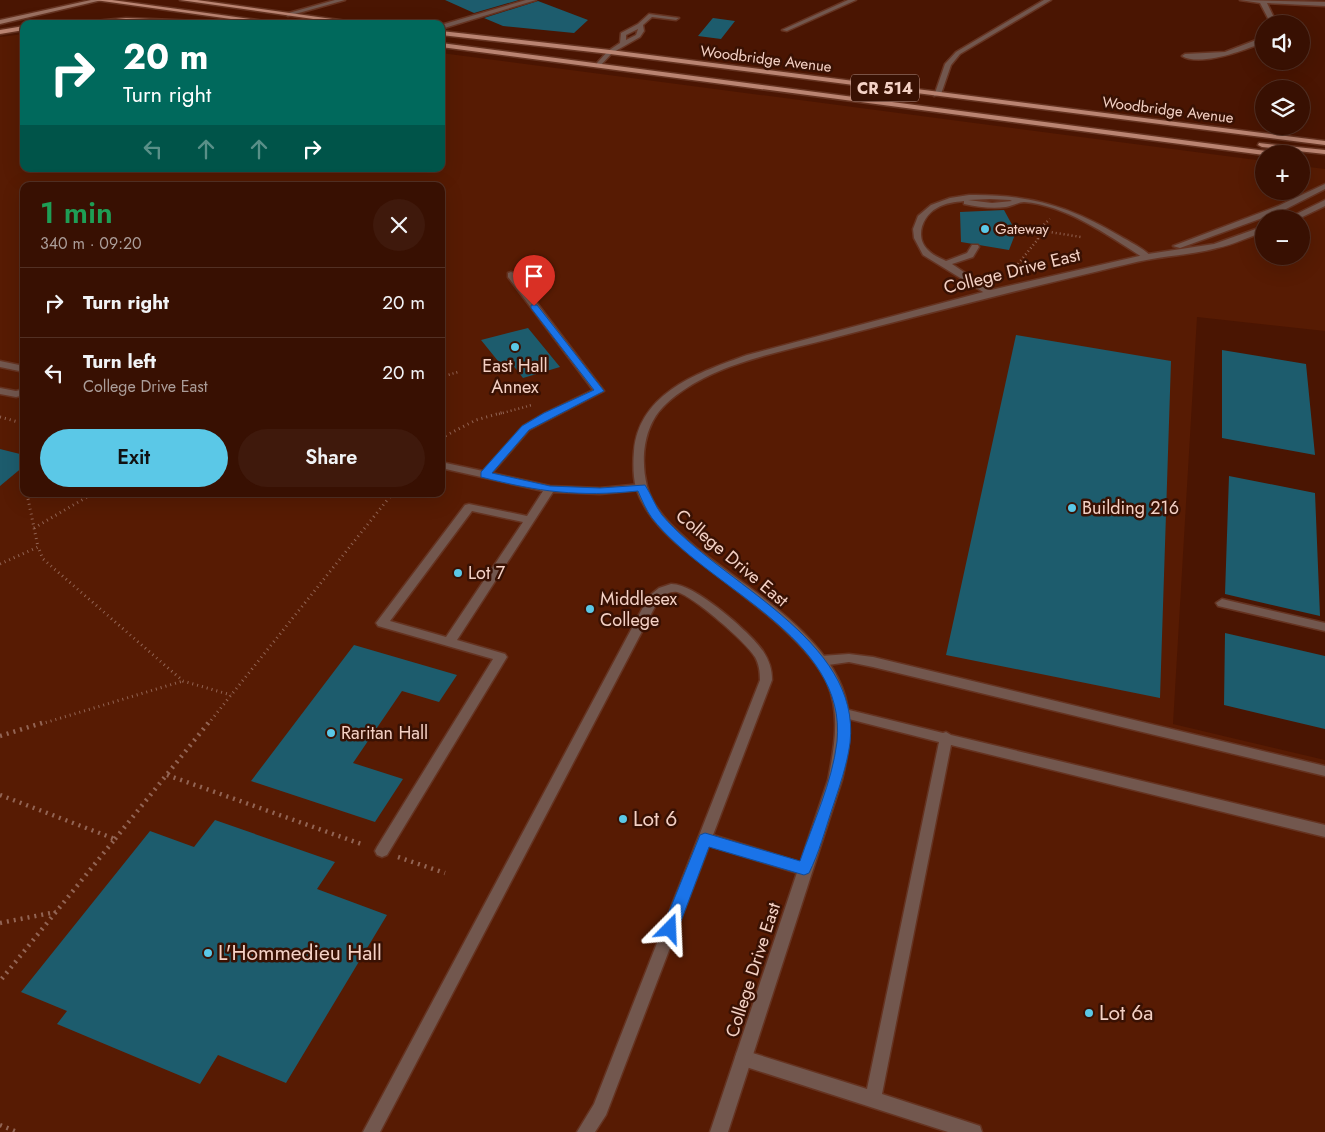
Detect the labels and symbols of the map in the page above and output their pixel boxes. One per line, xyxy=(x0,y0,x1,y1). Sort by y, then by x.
street label: Woodbridge Avenue xyxy=(699,40,833,78)
road number: CR 514 xyxy=(851,75,919,102)
street label: Woodbridge Avenue xyxy=(1101,91,1235,129)
place label: Gateway xyxy=(995,218,1049,240)
marker: Gateway xyxy=(979,223,991,235)
street label: College Drive East xyxy=(941,241,1084,301)
pin xyxy=(513,255,555,306)
marker: East Hall Annex xyxy=(509,341,521,353)
place label: East Hall Annex xyxy=(482,353,548,400)
place label: Building 216 xyxy=(1082,495,1179,521)
marker: Building 216 xyxy=(1066,502,1078,514)
street label: College Drive East xyxy=(670,503,795,613)
place label: Lot 7 xyxy=(468,560,506,586)
marker: Lot 7 xyxy=(452,567,464,579)
place label: Middlesex College xyxy=(600,586,677,633)
marker: Middlesex College xyxy=(584,603,596,615)
place label: Raritan Hall xyxy=(341,720,428,746)
marker: Raritan Hall xyxy=(325,727,337,739)
place label: Lot 6 xyxy=(633,804,677,834)
marker: Lot 6 xyxy=(617,813,629,825)
street label: College Drive East xyxy=(719,899,787,1041)
position arrow xyxy=(643,902,695,954)
place label: L'Hommedieu Hall xyxy=(218,938,382,968)
marker: L'Hommedieu Hall xyxy=(202,947,214,959)
place label: Lot 6a xyxy=(1099,998,1153,1028)
marker: Lot 6a xyxy=(1083,1007,1095,1019)

